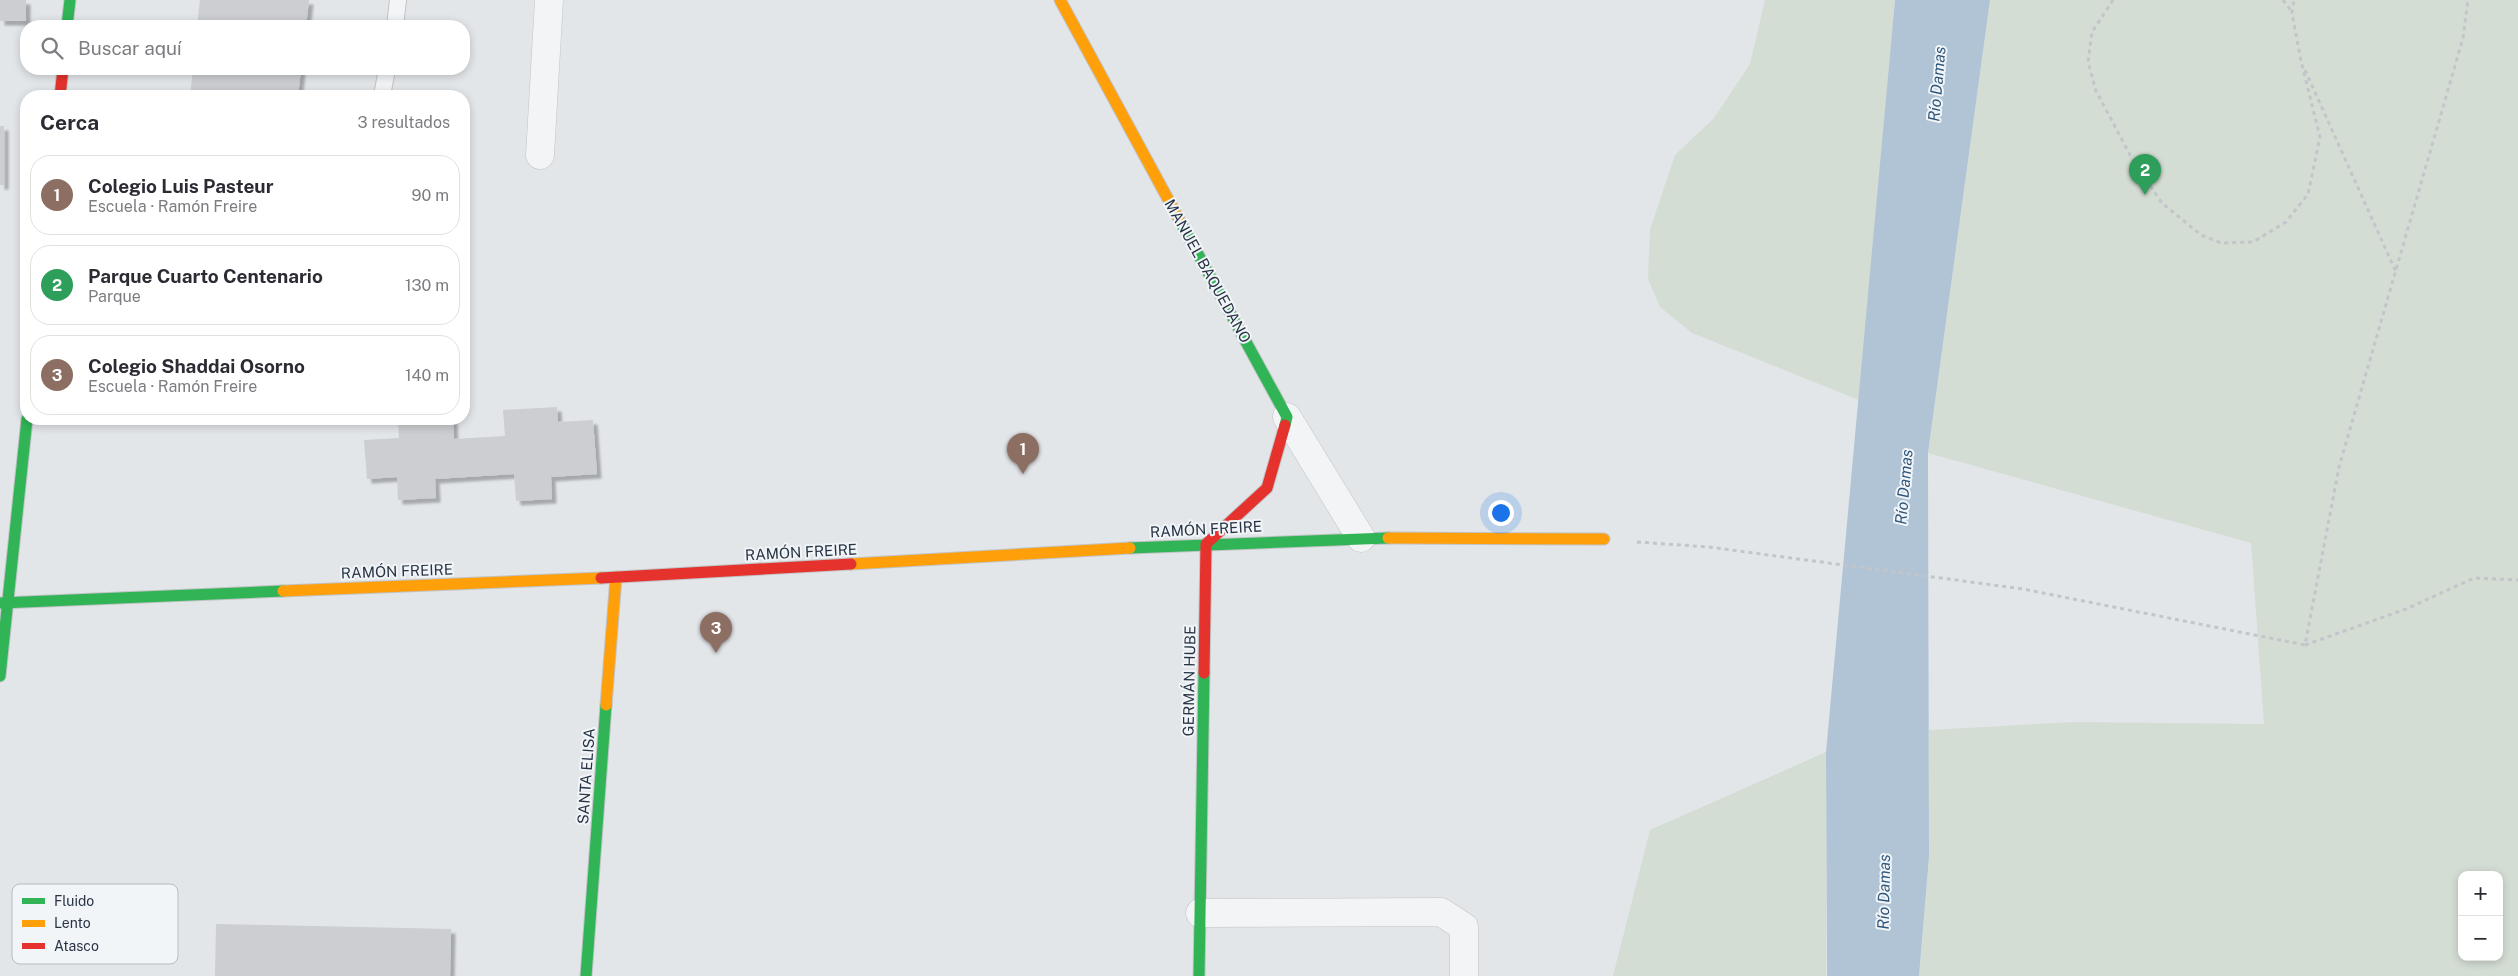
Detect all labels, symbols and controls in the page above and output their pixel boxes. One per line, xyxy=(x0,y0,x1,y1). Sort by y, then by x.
search box xyxy=(20,20,470,75)
icon: search xyxy=(38,34,66,62)
text: Buscar aquí xyxy=(78,37,182,59)
water label: Río Damas xyxy=(1924,45,1950,122)
text: Cerca xyxy=(40,110,99,135)
text: 3 resultados xyxy=(358,113,450,132)
pin: 2 xyxy=(2129,154,2161,195)
text: Colegio Luis Pasteur xyxy=(88,175,273,197)
text: 1 xyxy=(54,186,60,205)
text: 90 m xyxy=(412,186,449,205)
street label: MANUEL BAQUEDANO xyxy=(1161,196,1255,346)
text: Escuela · Ramón Freire xyxy=(88,197,257,216)
text: Parque Cuarto Centenario xyxy=(88,265,323,287)
text: 2 xyxy=(52,276,62,295)
text: 130 m xyxy=(405,276,449,295)
text: Parque xyxy=(88,287,141,306)
text: Colegio Shaddai Osorno xyxy=(88,355,305,377)
text: 3 xyxy=(52,366,62,385)
text: 140 m xyxy=(405,366,449,385)
text: Escuela · Ramón Freire xyxy=(88,377,257,396)
pin: 1 xyxy=(1007,433,1039,474)
water label: Río Damas xyxy=(1891,448,1917,525)
your location xyxy=(1488,500,1514,526)
street label: RAMÓN FREIRE xyxy=(1149,517,1263,540)
street label: RAMÓN FREIRE xyxy=(744,540,858,563)
street label: RAMÓN FREIRE xyxy=(341,560,453,581)
pin: 3 xyxy=(700,612,732,653)
street label: GERMÁN HUBE xyxy=(1180,625,1198,737)
street label: SANTA ELISA xyxy=(574,727,598,825)
water label: Río Damas xyxy=(1874,854,1894,930)
map controls xyxy=(2458,871,2503,961)
button: + xyxy=(2458,871,2503,916)
legend xyxy=(12,884,178,964)
text: Fluido xyxy=(54,893,94,909)
text: Lento xyxy=(54,915,91,931)
button: − xyxy=(2458,916,2503,961)
text: Atasco xyxy=(54,938,99,954)

